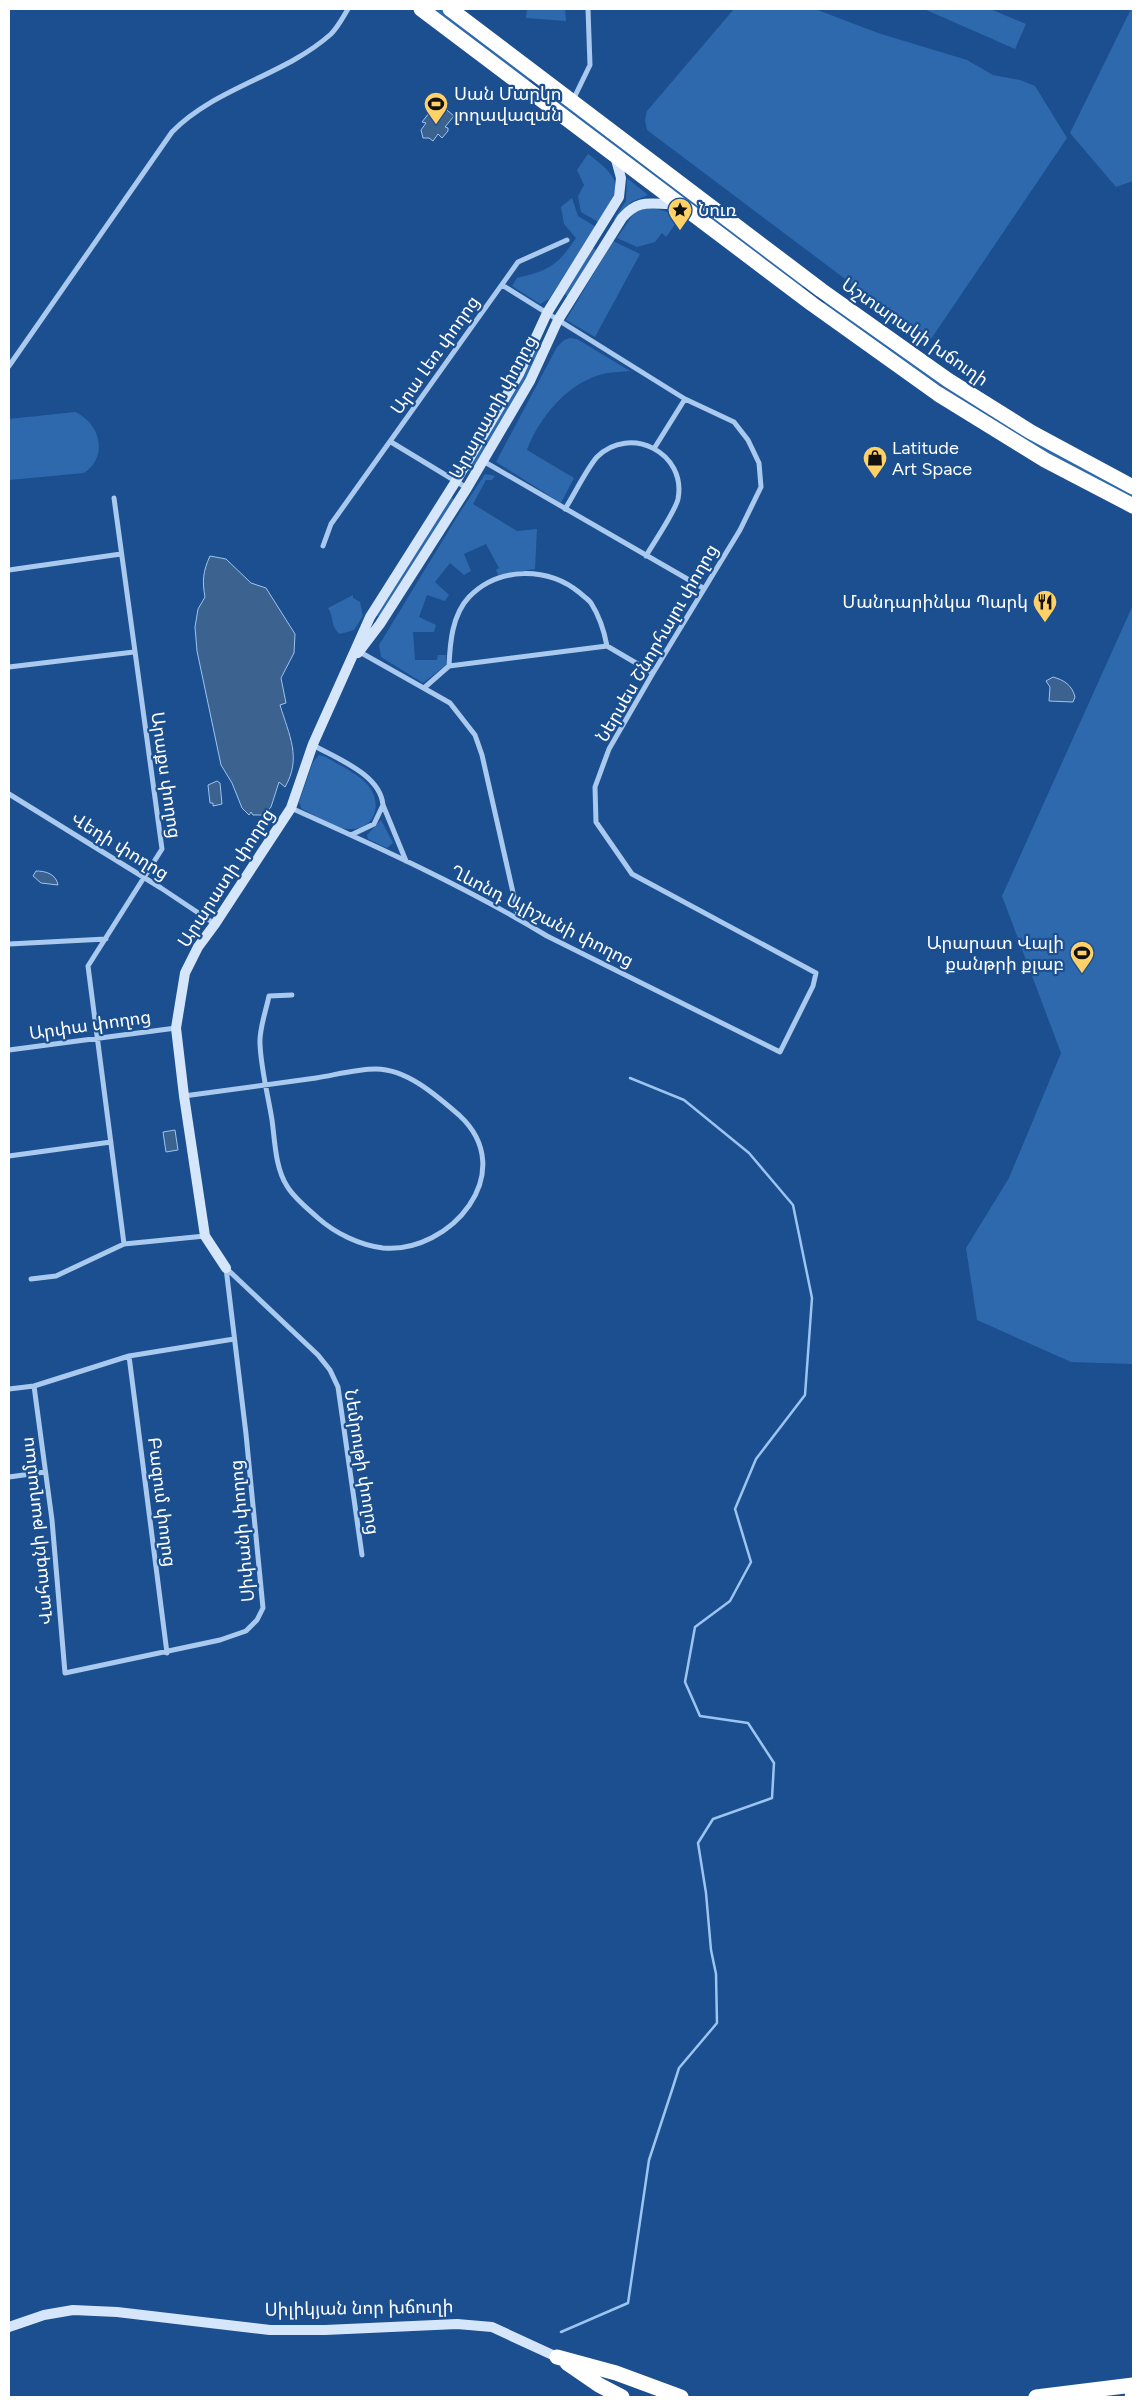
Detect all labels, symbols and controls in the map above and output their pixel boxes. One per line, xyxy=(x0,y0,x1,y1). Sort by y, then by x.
place label: Սան Մարկո լողավազան xyxy=(454,83,562,126)
sports icon: Սան Մարկո լողավազան xyxy=(423,91,449,125)
place icon: Նուռ xyxy=(667,197,693,231)
place label: Նուռ xyxy=(698,199,737,221)
street label: Աշտարակի խճուղի xyxy=(837,273,993,391)
street label: Արա Լեռ փողոց xyxy=(386,291,484,419)
street label: Արարատի փողոց xyxy=(444,331,542,483)
place label: Latitude Art Space xyxy=(892,437,972,480)
shop icon: Latitude Art Space xyxy=(862,445,888,479)
street label: Ներսես Շնորհալու փողոց xyxy=(591,540,723,746)
restaurant icon: Մանդարինկա Պարկ xyxy=(1032,589,1058,623)
place label: Մանդարինկա Պարկ xyxy=(842,591,1028,613)
street label: Արաքս փողոց xyxy=(146,710,186,840)
street label: Արարատի փողոց xyxy=(173,805,279,951)
street label: Վեդի փողոց xyxy=(67,807,173,885)
street label: Ղևոնդ Ալիշանի փողոց xyxy=(447,860,637,972)
place label: Արարատ Վալի քանթրի քլաբ xyxy=(927,932,1064,975)
sports icon: Արարատ Վալի քանթրի քլաբ xyxy=(1069,940,1095,974)
street label: Արփա փողոց xyxy=(28,1006,152,1044)
street label: Նեմրութի փողոց xyxy=(340,1388,384,1536)
street label: Վահագնի թաղամաս xyxy=(16,1436,58,1626)
street label: Բազում փողոց xyxy=(143,1436,181,1568)
street label: Սիփանի փողոց xyxy=(225,1459,259,1603)
street label: Սիլիկյան նոր խճուղի xyxy=(264,2295,454,2321)

